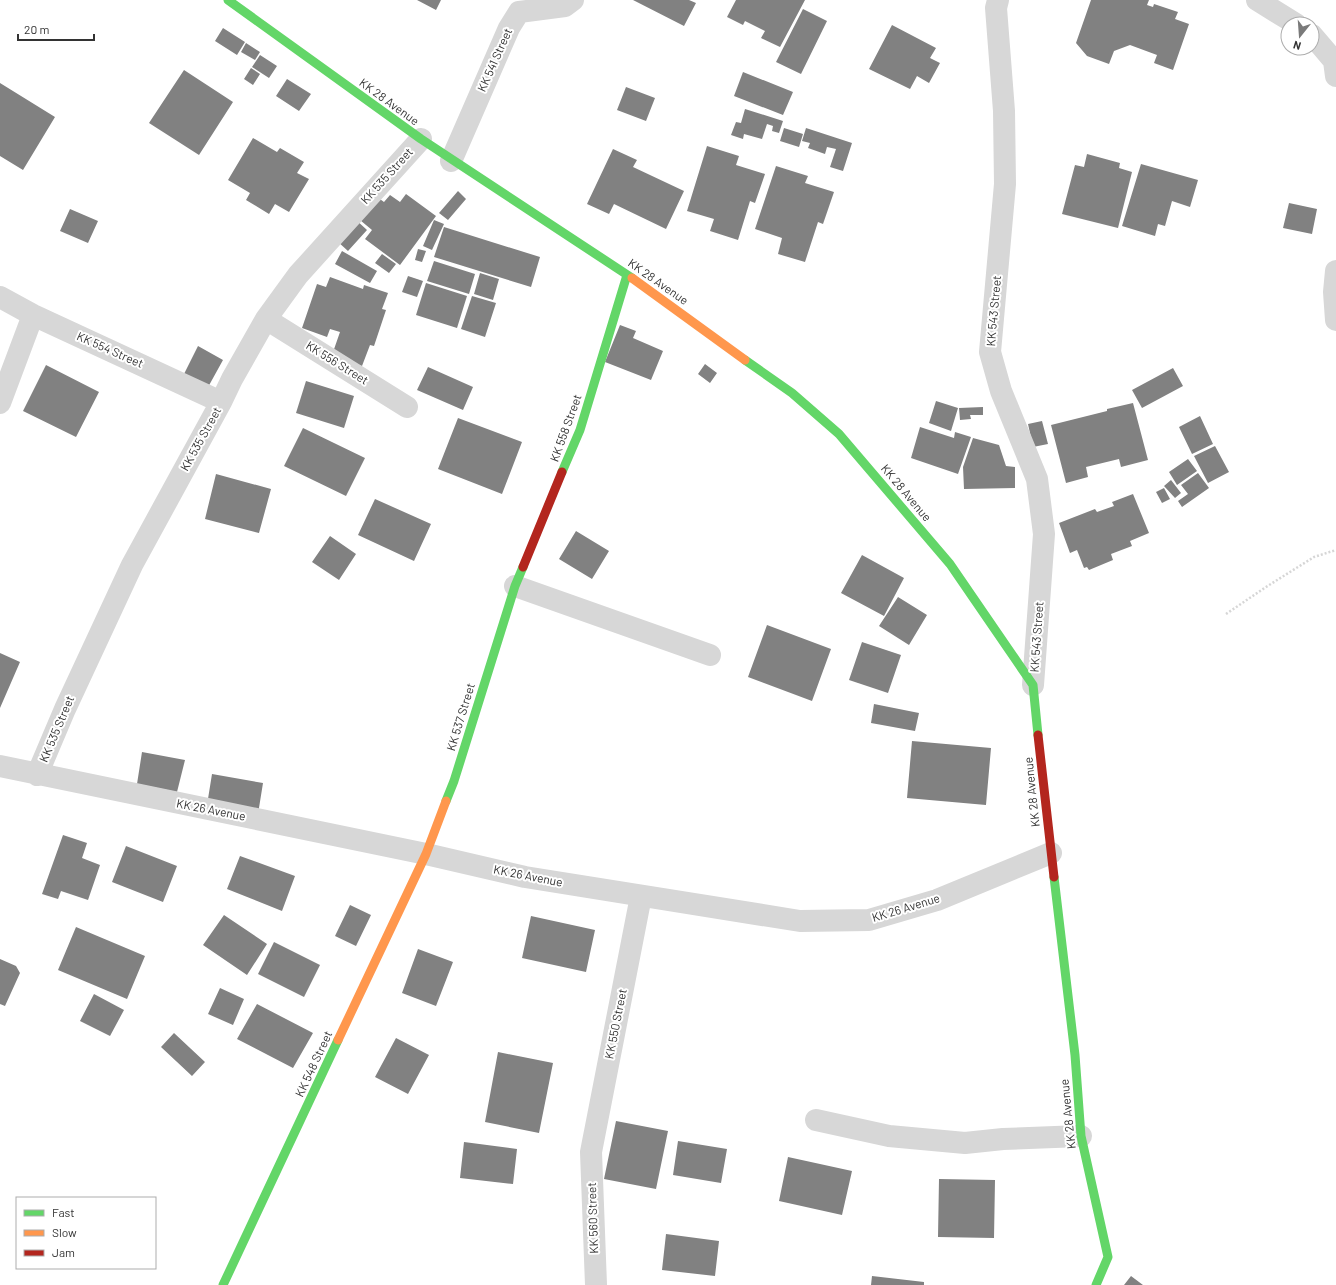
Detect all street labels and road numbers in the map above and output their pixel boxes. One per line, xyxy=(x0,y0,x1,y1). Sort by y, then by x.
street label: KK 541 Street xyxy=(474,26,514,94)
street label: KK 28 Avenue xyxy=(357,75,422,128)
street label: KK 535 Street xyxy=(357,144,415,206)
street label: KK 28 Avenue xyxy=(626,255,691,307)
street label: KK 543 Street xyxy=(983,275,1003,347)
street label: KK 554 Street xyxy=(75,328,146,370)
street label: KK 556 Street xyxy=(304,337,371,387)
street label: KK 558 Street xyxy=(546,392,584,463)
street label: KK 535 Street xyxy=(177,404,223,473)
street label: KK 28 Avenue xyxy=(879,461,935,524)
street label: KK 543 Street xyxy=(1027,601,1045,673)
street label: KK 537 Street xyxy=(443,681,477,752)
street label: KK 535 Street xyxy=(36,693,76,764)
street label: KK 28 Avenue xyxy=(1020,756,1042,828)
street label: KK 26 Avenue xyxy=(175,795,247,823)
street label: KK 26 Avenue xyxy=(492,861,564,889)
street label: KK 26 Avenue xyxy=(870,890,941,924)
street label: KK 550 Street xyxy=(601,987,629,1060)
street label: KK 548 Street xyxy=(292,1028,334,1099)
street label: KK 28 Avenue xyxy=(1056,1078,1078,1150)
street label: KK 560 Street xyxy=(584,1182,600,1254)

